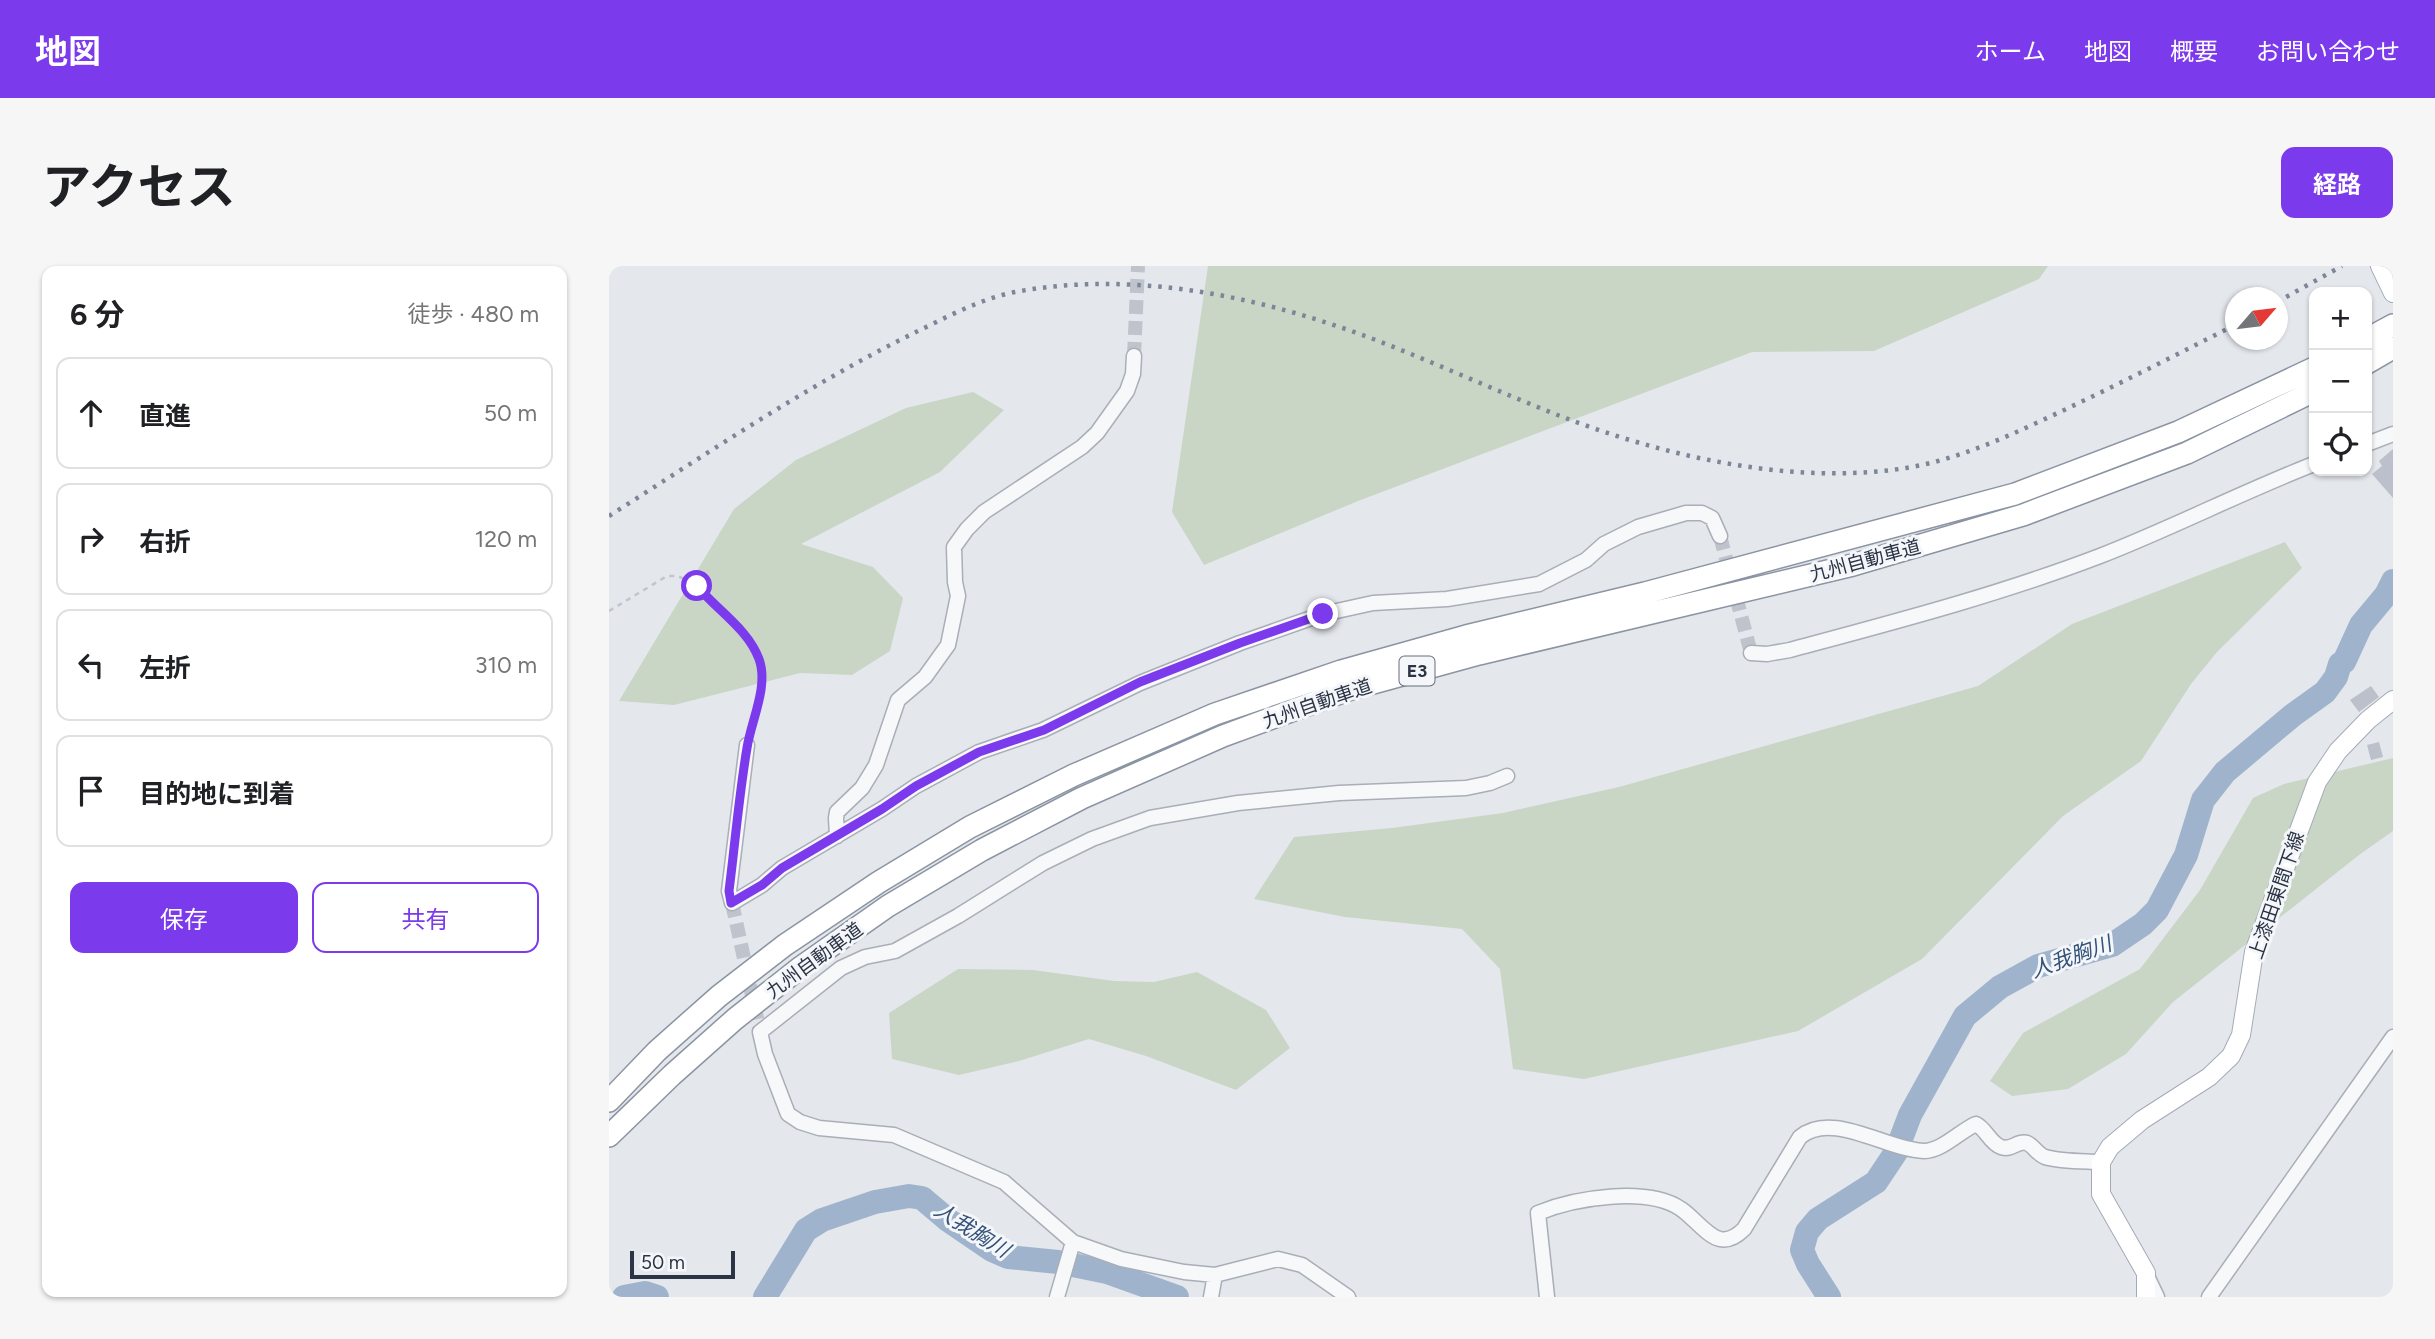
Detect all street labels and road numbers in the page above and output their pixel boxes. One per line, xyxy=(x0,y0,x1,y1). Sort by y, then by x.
street label: 九州自動車道 xyxy=(1807,535,1923,586)
road number: E3 xyxy=(1399,656,1435,685)
street label: 九州自動車道 xyxy=(1260,674,1375,733)
street label: 上漆田東間下線 xyxy=(2244,829,2309,962)
street label: 九州自動車道 xyxy=(761,918,867,1003)

